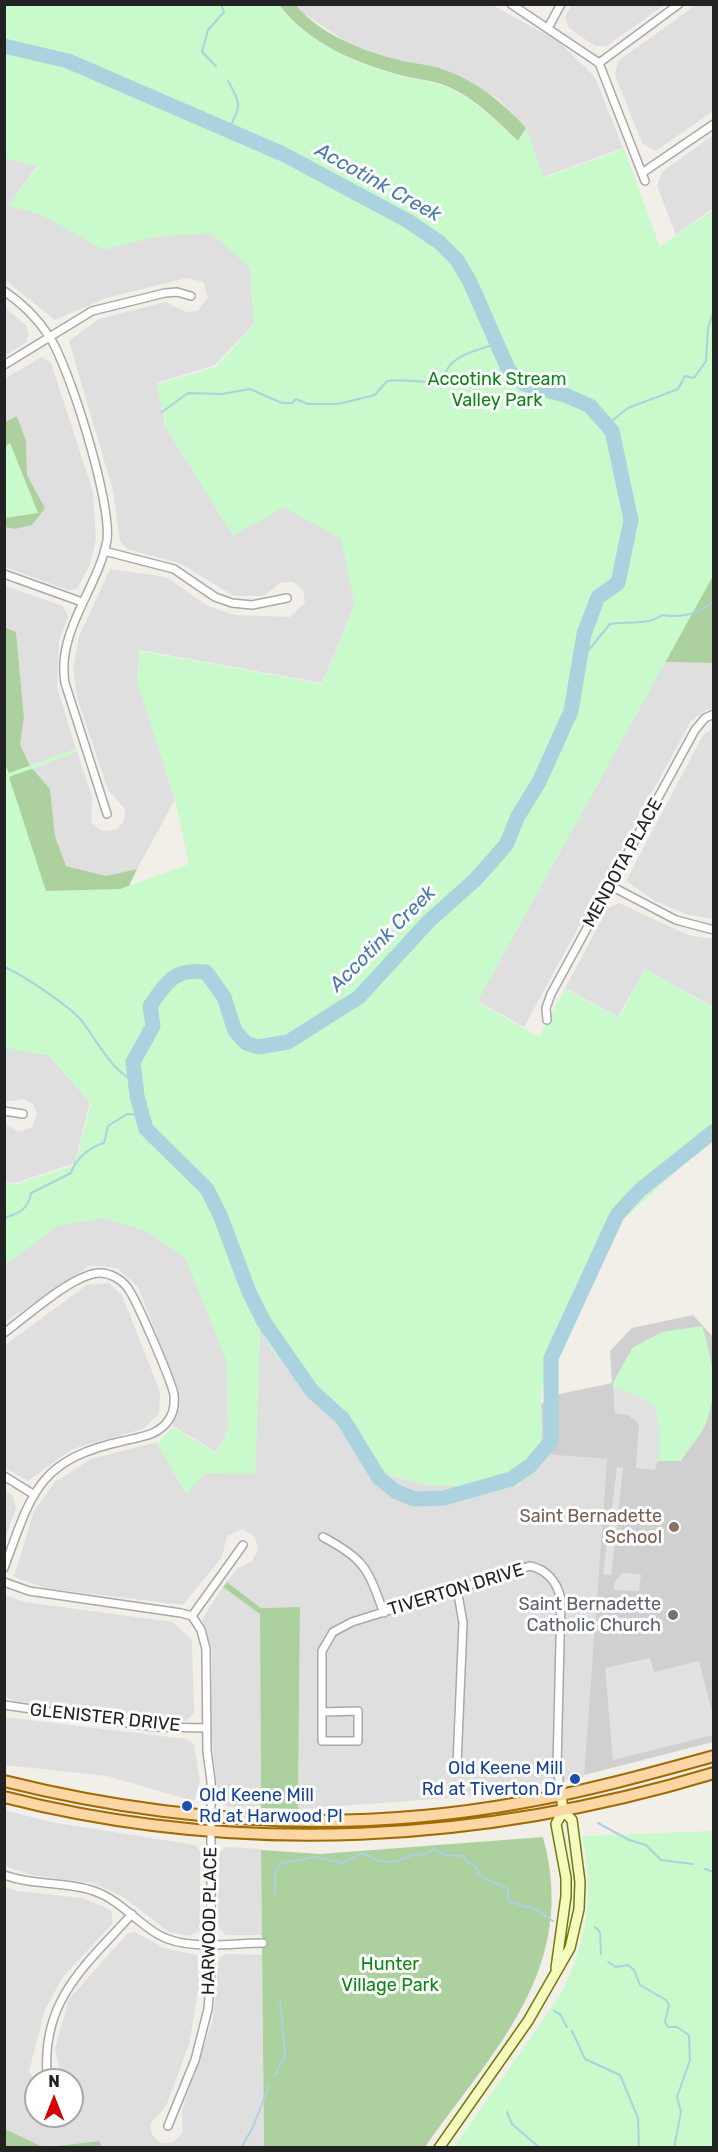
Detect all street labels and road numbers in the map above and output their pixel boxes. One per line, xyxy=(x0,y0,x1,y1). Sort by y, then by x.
street label: MENDOTA PLACE xyxy=(579,795,667,931)
street label: TIVERTON DRIVE xyxy=(386,1559,526,1621)
street label: GLENISTER DRIVE xyxy=(29,1699,181,1737)
street label: HARWOOD PLACE xyxy=(198,1847,222,1995)

